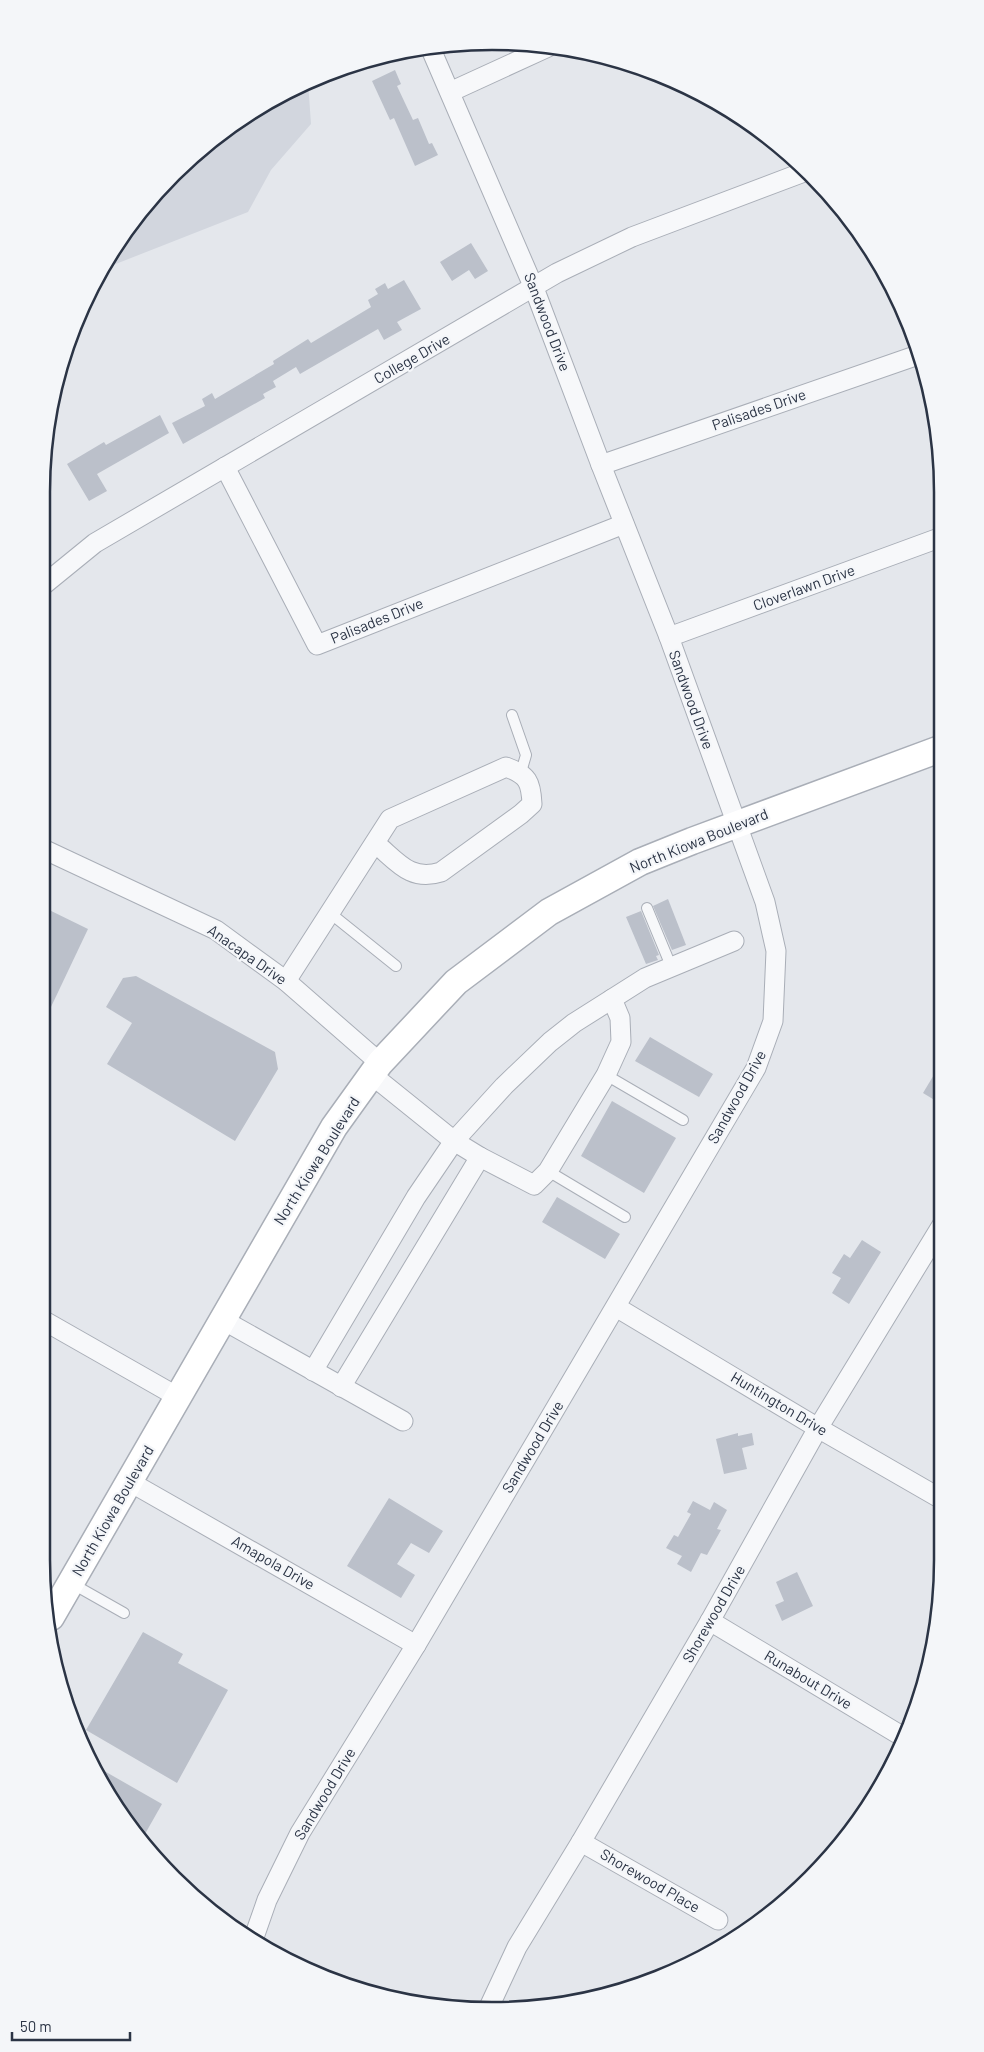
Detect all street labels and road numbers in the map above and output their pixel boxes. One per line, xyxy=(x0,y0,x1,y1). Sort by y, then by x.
street label: Sandwood Drive xyxy=(521,270,575,373)
street label: College Drive xyxy=(370,329,453,387)
street label: Palisades Drive xyxy=(709,385,808,434)
street label: Cloverlawn Drive xyxy=(750,560,857,614)
street label: Palisades Drive xyxy=(328,593,426,647)
street label: Sandwood Drive xyxy=(666,648,718,752)
street label: North Kiowa Boulevard xyxy=(627,804,771,876)
street label: Anacapa Drive xyxy=(204,920,291,988)
street label: Sandwood Drive xyxy=(703,1047,769,1146)
street label: North Kiowa Boulevard xyxy=(269,1093,363,1228)
street label: Huntington Drive xyxy=(728,1367,831,1439)
street label: Sandwood Drive xyxy=(498,1397,567,1496)
street label: North Kiowa Boulevard xyxy=(67,1442,157,1579)
street label: Amapola Drive xyxy=(229,1531,318,1593)
street label: Shorewood Drive xyxy=(678,1562,748,1665)
street label: Runabout Drive xyxy=(761,1646,856,1712)
street label: Sandwood Drive xyxy=(290,1744,359,1843)
street label: Shorewood Place xyxy=(598,1844,703,1916)

